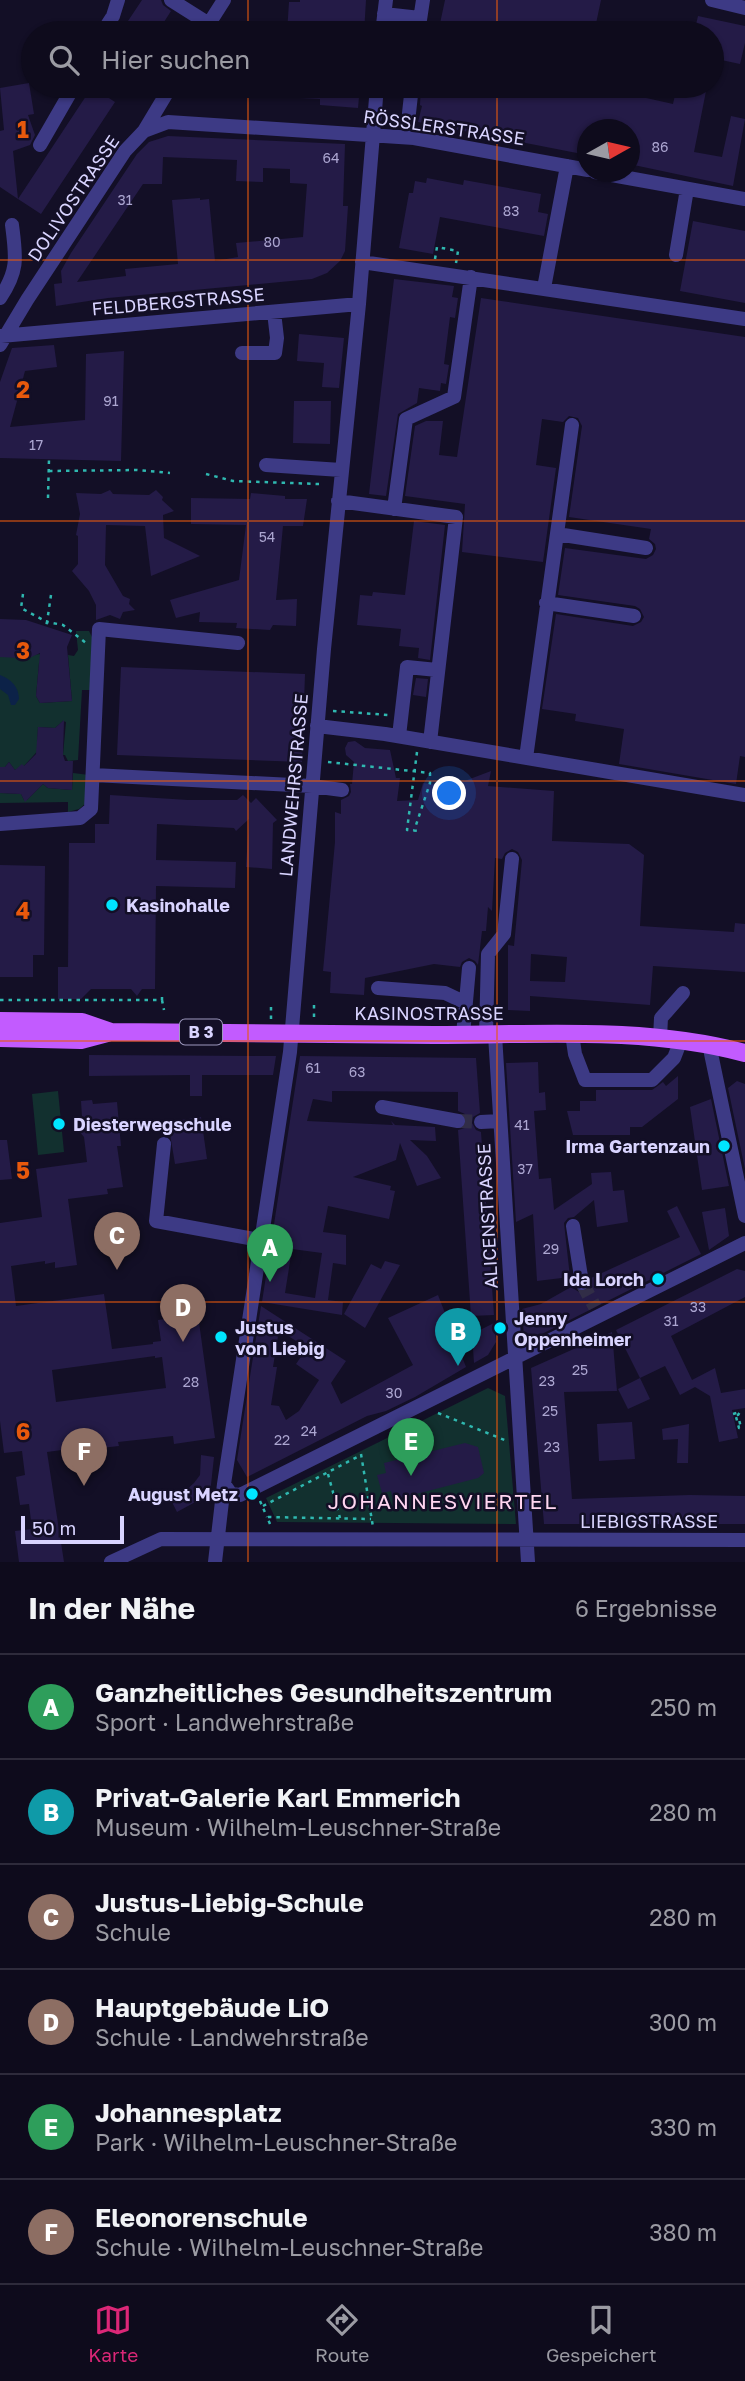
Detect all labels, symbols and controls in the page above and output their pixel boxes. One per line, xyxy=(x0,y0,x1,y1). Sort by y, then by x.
search box xyxy=(21,21,724,98)
icon: search xyxy=(45,41,83,79)
text: Hier suchen xyxy=(101,44,250,75)
street label: RÖSSLERSTRASSE xyxy=(362,105,526,149)
text: 1 xyxy=(17,115,29,143)
north arrow xyxy=(577,119,640,182)
street label: DOLIVOSTRASSE xyxy=(23,131,123,265)
house number: 86 xyxy=(651,138,669,155)
house number: 64 xyxy=(322,149,340,166)
house number: 31 xyxy=(118,191,133,208)
house number: 83 xyxy=(503,202,519,219)
house number: 80 xyxy=(263,233,281,250)
street label: FELDBERGSTRASSE xyxy=(91,282,265,320)
text: 2 xyxy=(16,375,30,403)
house number: 91 xyxy=(103,392,119,409)
house number: 17 xyxy=(29,436,43,453)
house number: 54 xyxy=(259,528,275,545)
text: 3 xyxy=(16,636,30,664)
street label: LANDWEHRSTRASSE xyxy=(274,693,312,877)
your location xyxy=(432,776,466,810)
place label: Kasinohalle xyxy=(126,894,230,916)
text: 4 xyxy=(16,896,30,924)
marker: Kasinohalle xyxy=(104,897,120,913)
street label: KASINOSTRASSE xyxy=(354,1002,504,1024)
road number: B 3 xyxy=(180,1020,222,1044)
house number: 61 xyxy=(305,1059,321,1076)
house number: 63 xyxy=(349,1063,365,1080)
place label: Diesterwegschule xyxy=(73,1113,232,1135)
marker: Diesterwegschule xyxy=(51,1116,67,1132)
house number: 41 xyxy=(514,1116,530,1133)
place label: Irma Gartenzaun xyxy=(565,1135,710,1157)
marker: Irma Gartenzaun xyxy=(716,1138,732,1154)
street label: ALICENSTRASSE xyxy=(472,1143,502,1289)
text: 5 xyxy=(16,1156,30,1184)
house number: 37 xyxy=(517,1160,533,1177)
pin: C xyxy=(94,1212,140,1270)
pin: A xyxy=(247,1224,293,1282)
house number: 29 xyxy=(543,1240,559,1257)
place label: Ida Lorch xyxy=(563,1268,644,1290)
marker: Ida Lorch xyxy=(650,1271,666,1287)
pin: D xyxy=(160,1284,206,1342)
house number: 33 xyxy=(690,1298,706,1315)
place label: Jenny Oppenheimer xyxy=(514,1307,631,1350)
pin: B xyxy=(435,1308,481,1366)
house number: 31 xyxy=(664,1312,679,1329)
place label: Justus von Liebig xyxy=(235,1316,325,1359)
marker: Jenny Oppenheimer xyxy=(492,1320,508,1336)
marker: Justus von Liebig xyxy=(213,1329,229,1345)
house number: 25 xyxy=(572,1361,588,1378)
house number: 23 xyxy=(539,1372,555,1389)
house number: 28 xyxy=(183,1373,199,1390)
house number: 30 xyxy=(386,1384,402,1401)
house number: 25 xyxy=(542,1402,558,1419)
text: 6 xyxy=(16,1417,30,1445)
pin: E xyxy=(388,1418,434,1476)
house number: 24 xyxy=(301,1422,317,1439)
pin: F xyxy=(61,1428,107,1486)
house number: 22 xyxy=(274,1431,290,1448)
house number: 23 xyxy=(544,1438,560,1455)
place label: August Metz xyxy=(128,1483,238,1505)
marker: August Metz xyxy=(244,1486,260,1502)
district label: JOHANNESVIERTEL xyxy=(328,1488,558,1514)
street label: LIEBIGSTRASSE xyxy=(580,1510,718,1532)
scale bar xyxy=(21,1513,124,1545)
text: 50 m xyxy=(32,1516,76,1539)
text: In der Nähe xyxy=(28,1590,195,1626)
text: 6 Ergebnisse xyxy=(575,1594,717,1622)
text: Ganzheitliches Gesundheitszentrum xyxy=(95,1677,552,1708)
text: A xyxy=(43,1693,59,1721)
text: 250 m xyxy=(650,1693,717,1721)
text: Sport · Landwehrstraße xyxy=(95,1708,354,1736)
text: Privat-Galerie Karl Emmerich xyxy=(95,1782,461,1813)
text: B xyxy=(43,1798,59,1826)
text: 280 m xyxy=(649,1798,717,1826)
text: Museum · Wilhelm-Leuschner-Straße xyxy=(95,1813,501,1841)
text: Justus-Liebig-Schule xyxy=(95,1887,364,1918)
text: C xyxy=(43,1903,59,1931)
text: 280 m xyxy=(649,1903,717,1931)
text: Schule xyxy=(95,1918,171,1946)
text: Hauptgebäude LiO xyxy=(95,1992,329,2023)
text: D xyxy=(43,2008,59,2036)
text: 300 m xyxy=(649,2008,717,2036)
text: Schule · Landwehrstraße xyxy=(95,2023,368,2051)
text: Johannesplatz xyxy=(95,2097,281,2128)
text: E xyxy=(44,2113,58,2141)
text: 330 m xyxy=(650,2113,717,2141)
text: Park · Wilhelm-Leuschner-Straße xyxy=(95,2128,457,2156)
text: Eleonorenschule xyxy=(95,2202,308,2233)
text: F xyxy=(44,2218,58,2246)
text: 380 m xyxy=(649,2218,717,2246)
text: Schule · Wilhelm-Leuschner-Straße xyxy=(95,2233,483,2261)
tab: Karte xyxy=(88,2301,138,2366)
tab: Route xyxy=(315,2301,369,2366)
tab: Gespeichert xyxy=(546,2301,657,2366)

